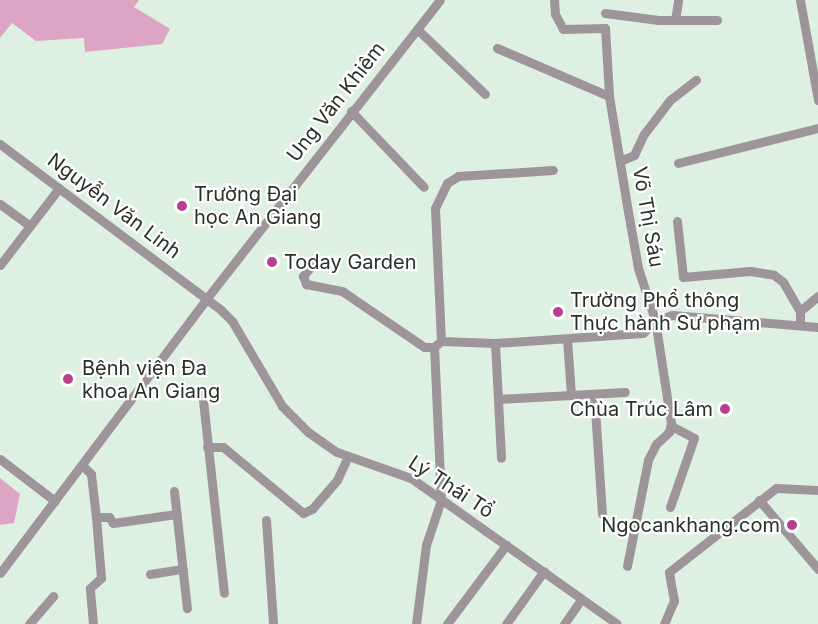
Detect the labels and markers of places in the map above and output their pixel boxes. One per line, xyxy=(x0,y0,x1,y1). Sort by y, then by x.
place label: Trường Đại học An Giang xyxy=(194,183,321,230)
marker: Trường Đại học An Giang xyxy=(175,199,189,213)
place label: Today Garden xyxy=(284,250,416,274)
marker: Today Garden xyxy=(265,255,279,269)
place label: Trường Phổ thông Thực hành Sư phạm xyxy=(570,288,760,335)
marker: Trường Phổ thông Thực hành Sư phạm xyxy=(551,305,565,319)
place label: Bệnh viện Đa khoa An Giang xyxy=(82,356,220,403)
marker: Bệnh viện Đa khoa An Giang xyxy=(59,370,77,388)
place label: Chùa Trúc Lâm xyxy=(570,397,713,421)
marker: Chùa Trúc Lâm xyxy=(718,402,732,416)
place label: Ngocankhang.com xyxy=(601,513,780,537)
marker: Ngocankhang.com xyxy=(785,518,799,532)

